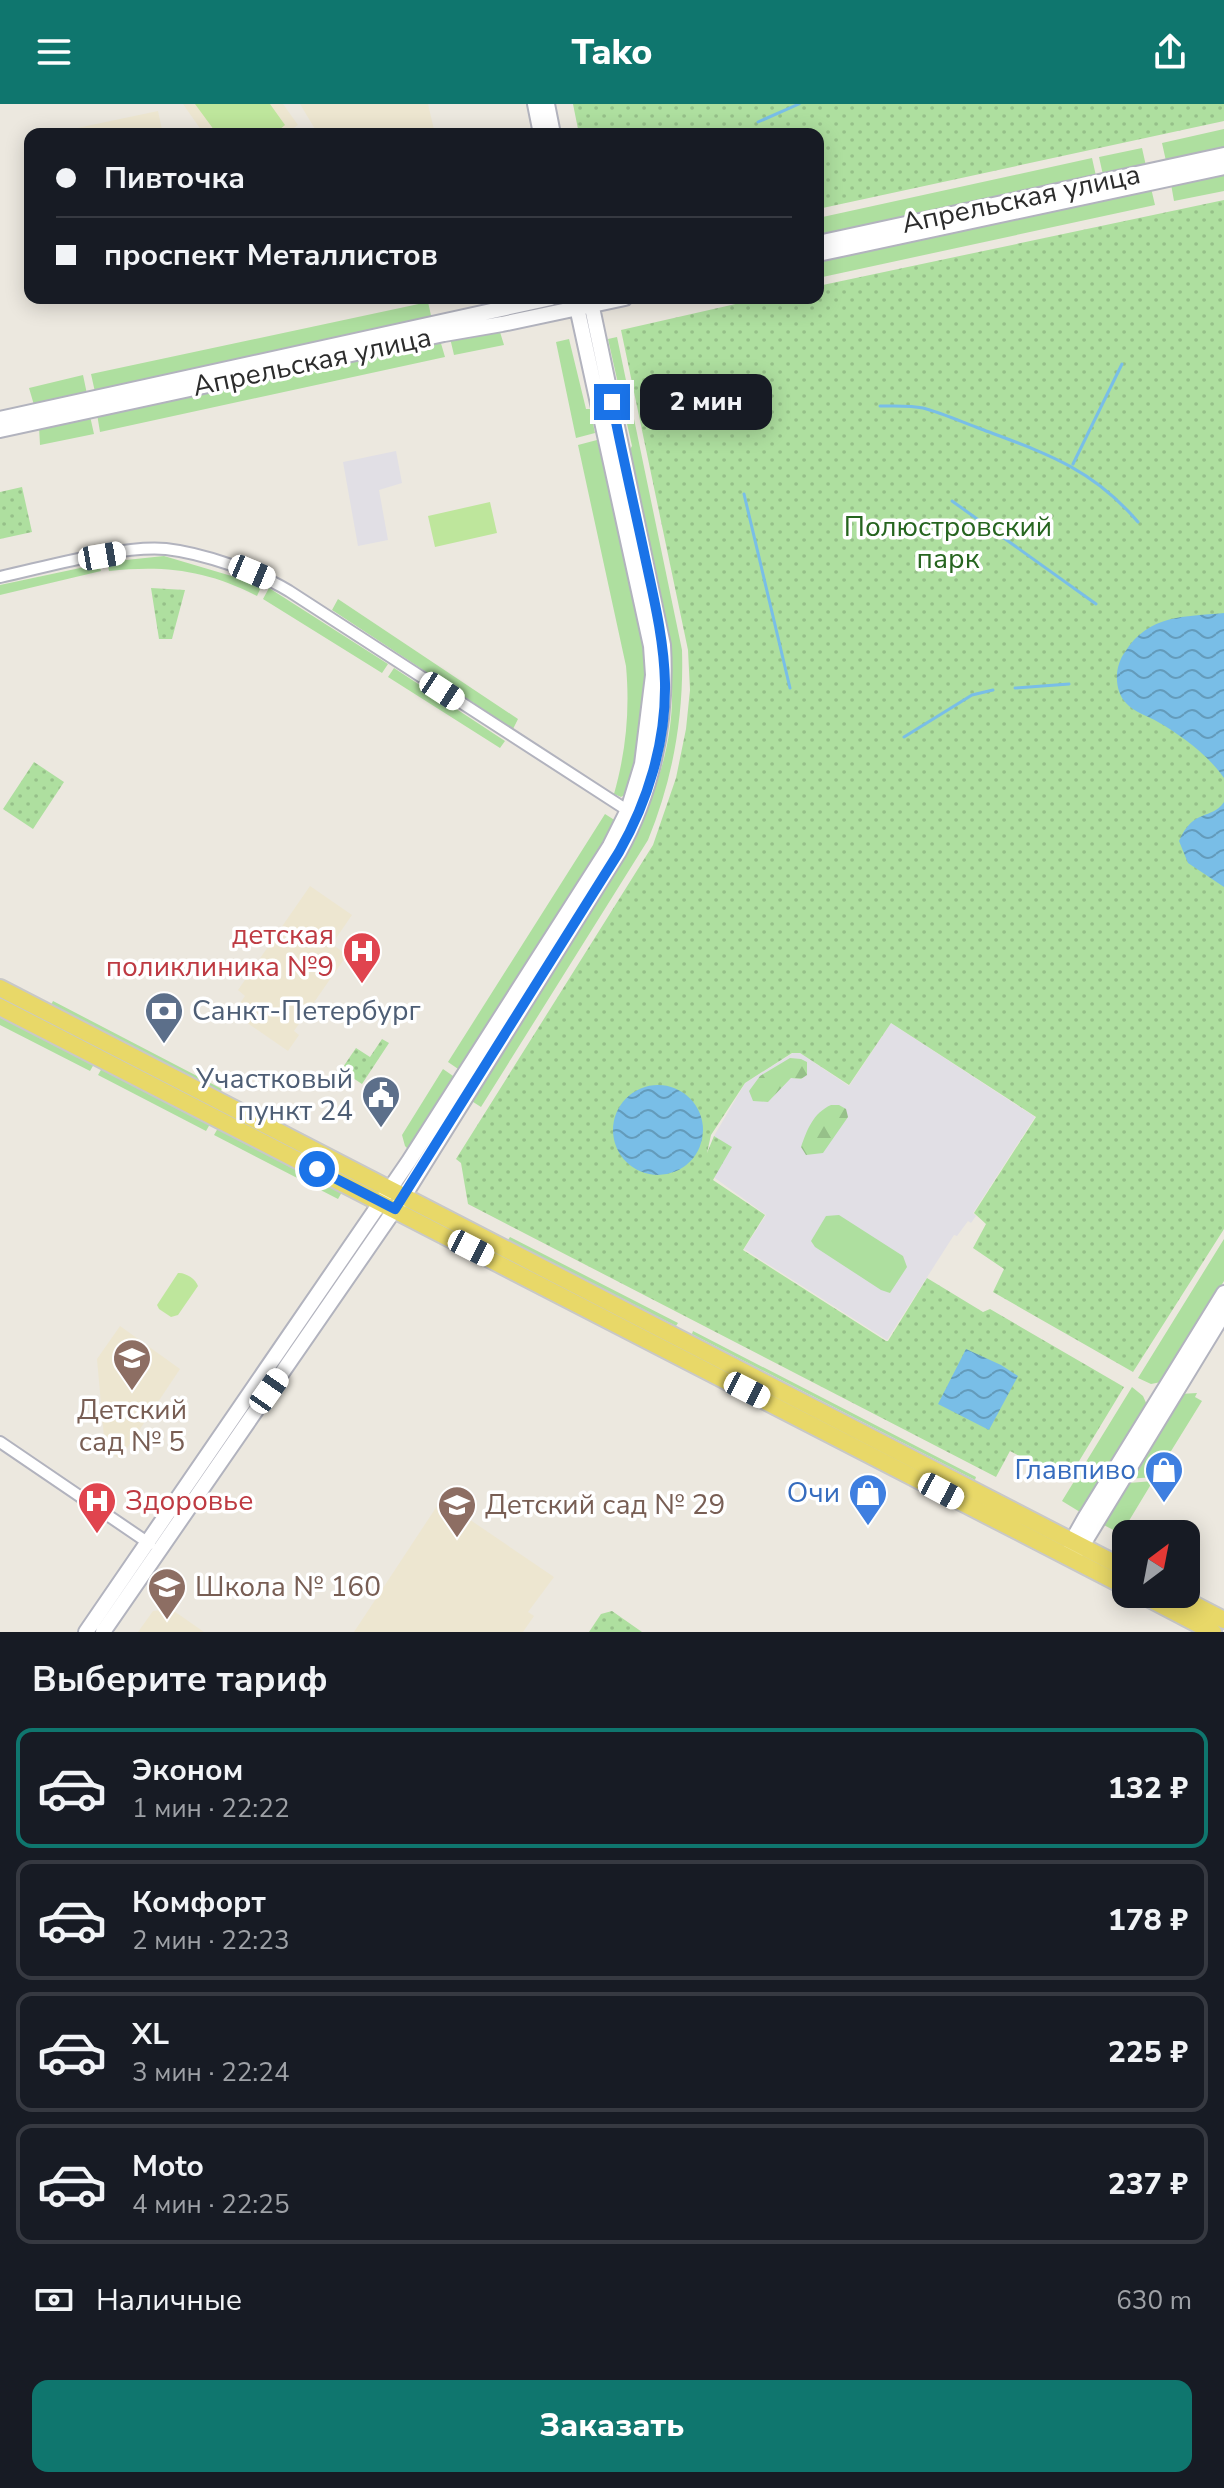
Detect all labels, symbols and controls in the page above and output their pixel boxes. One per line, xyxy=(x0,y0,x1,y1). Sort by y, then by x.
text: Tako xyxy=(572,28,652,77)
icon: menu xyxy=(32,30,76,74)
icon: share xyxy=(1148,30,1192,74)
street label: Апрельская улица xyxy=(898,155,1144,243)
text: Пивточка xyxy=(104,158,245,199)
text: проспект Металлистов xyxy=(104,235,438,276)
street label: Апрельская улица xyxy=(189,318,435,406)
callout: 2 мин xyxy=(640,374,772,430)
route end xyxy=(594,384,630,420)
text: 2 мин xyxy=(669,384,743,419)
park label: Полюстровский парк xyxy=(844,508,1052,578)
car xyxy=(76,540,128,572)
car xyxy=(225,552,279,592)
car xyxy=(415,668,469,714)
place label: детская поликлиника №9 xyxy=(106,916,334,986)
hospital icon: детская поликлиника №9 xyxy=(341,930,383,985)
bank icon: Санкт-Петербург xyxy=(143,990,185,1045)
place label: Санкт-Петербург xyxy=(192,992,421,1030)
place label: Участковый пункт 24 xyxy=(195,1060,353,1130)
public building icon: Участковый пункт 24 xyxy=(360,1074,402,1129)
route start xyxy=(299,1151,335,1187)
car xyxy=(444,1226,498,1270)
school or university icon: Детский сад № 5 xyxy=(111,1337,153,1392)
car xyxy=(245,1364,293,1418)
car xyxy=(720,1368,774,1412)
place label: Детский сад № 5 xyxy=(77,1391,187,1461)
shop icon: Главпиво xyxy=(1143,1449,1185,1504)
place label: Главпиво xyxy=(1014,1451,1136,1489)
car xyxy=(914,1469,968,1513)
shop icon: Очи xyxy=(847,1472,889,1527)
place label: Очи xyxy=(787,1474,840,1512)
hospital icon: Здоровье xyxy=(76,1480,118,1535)
place label: Здоровье xyxy=(125,1482,253,1520)
school or university icon: Детский сад № 29 xyxy=(436,1484,478,1539)
place label: Детский сад № 29 xyxy=(485,1486,725,1524)
north arrow xyxy=(1112,1520,1200,1608)
map controls xyxy=(1112,1520,1200,1608)
school or university icon: Школа № 160 xyxy=(146,1566,188,1621)
place label: Школа № 160 xyxy=(195,1568,381,1606)
text: Выберите тариф xyxy=(32,1655,328,1704)
text: Эконом xyxy=(132,1750,243,1791)
icon: car xyxy=(36,1752,108,1824)
text: 132 ₽ xyxy=(1108,1768,1188,1809)
text: 1 мин · 22:22 xyxy=(132,1791,289,1826)
text: Комфорт xyxy=(132,1882,266,1923)
icon: car xyxy=(36,1884,108,1956)
text: 178 ₽ xyxy=(1108,1900,1188,1941)
text: 2 мин · 22:23 xyxy=(132,1923,289,1958)
text: XL xyxy=(132,2014,169,2055)
icon: car xyxy=(36,2016,108,2088)
text: 225 ₽ xyxy=(1108,2032,1188,2073)
text: 3 мин · 22:24 xyxy=(132,2055,289,2090)
text: Moto xyxy=(132,2146,204,2187)
icon: car xyxy=(36,2148,108,2220)
text: 237 ₽ xyxy=(1108,2164,1188,2205)
text: 4 мин · 22:25 xyxy=(132,2187,289,2222)
icon: cash xyxy=(32,2278,76,2322)
text: Наличные xyxy=(96,2280,242,2321)
text: 630 m xyxy=(1116,2283,1192,2318)
button: Заказать xyxy=(32,2380,1192,2472)

